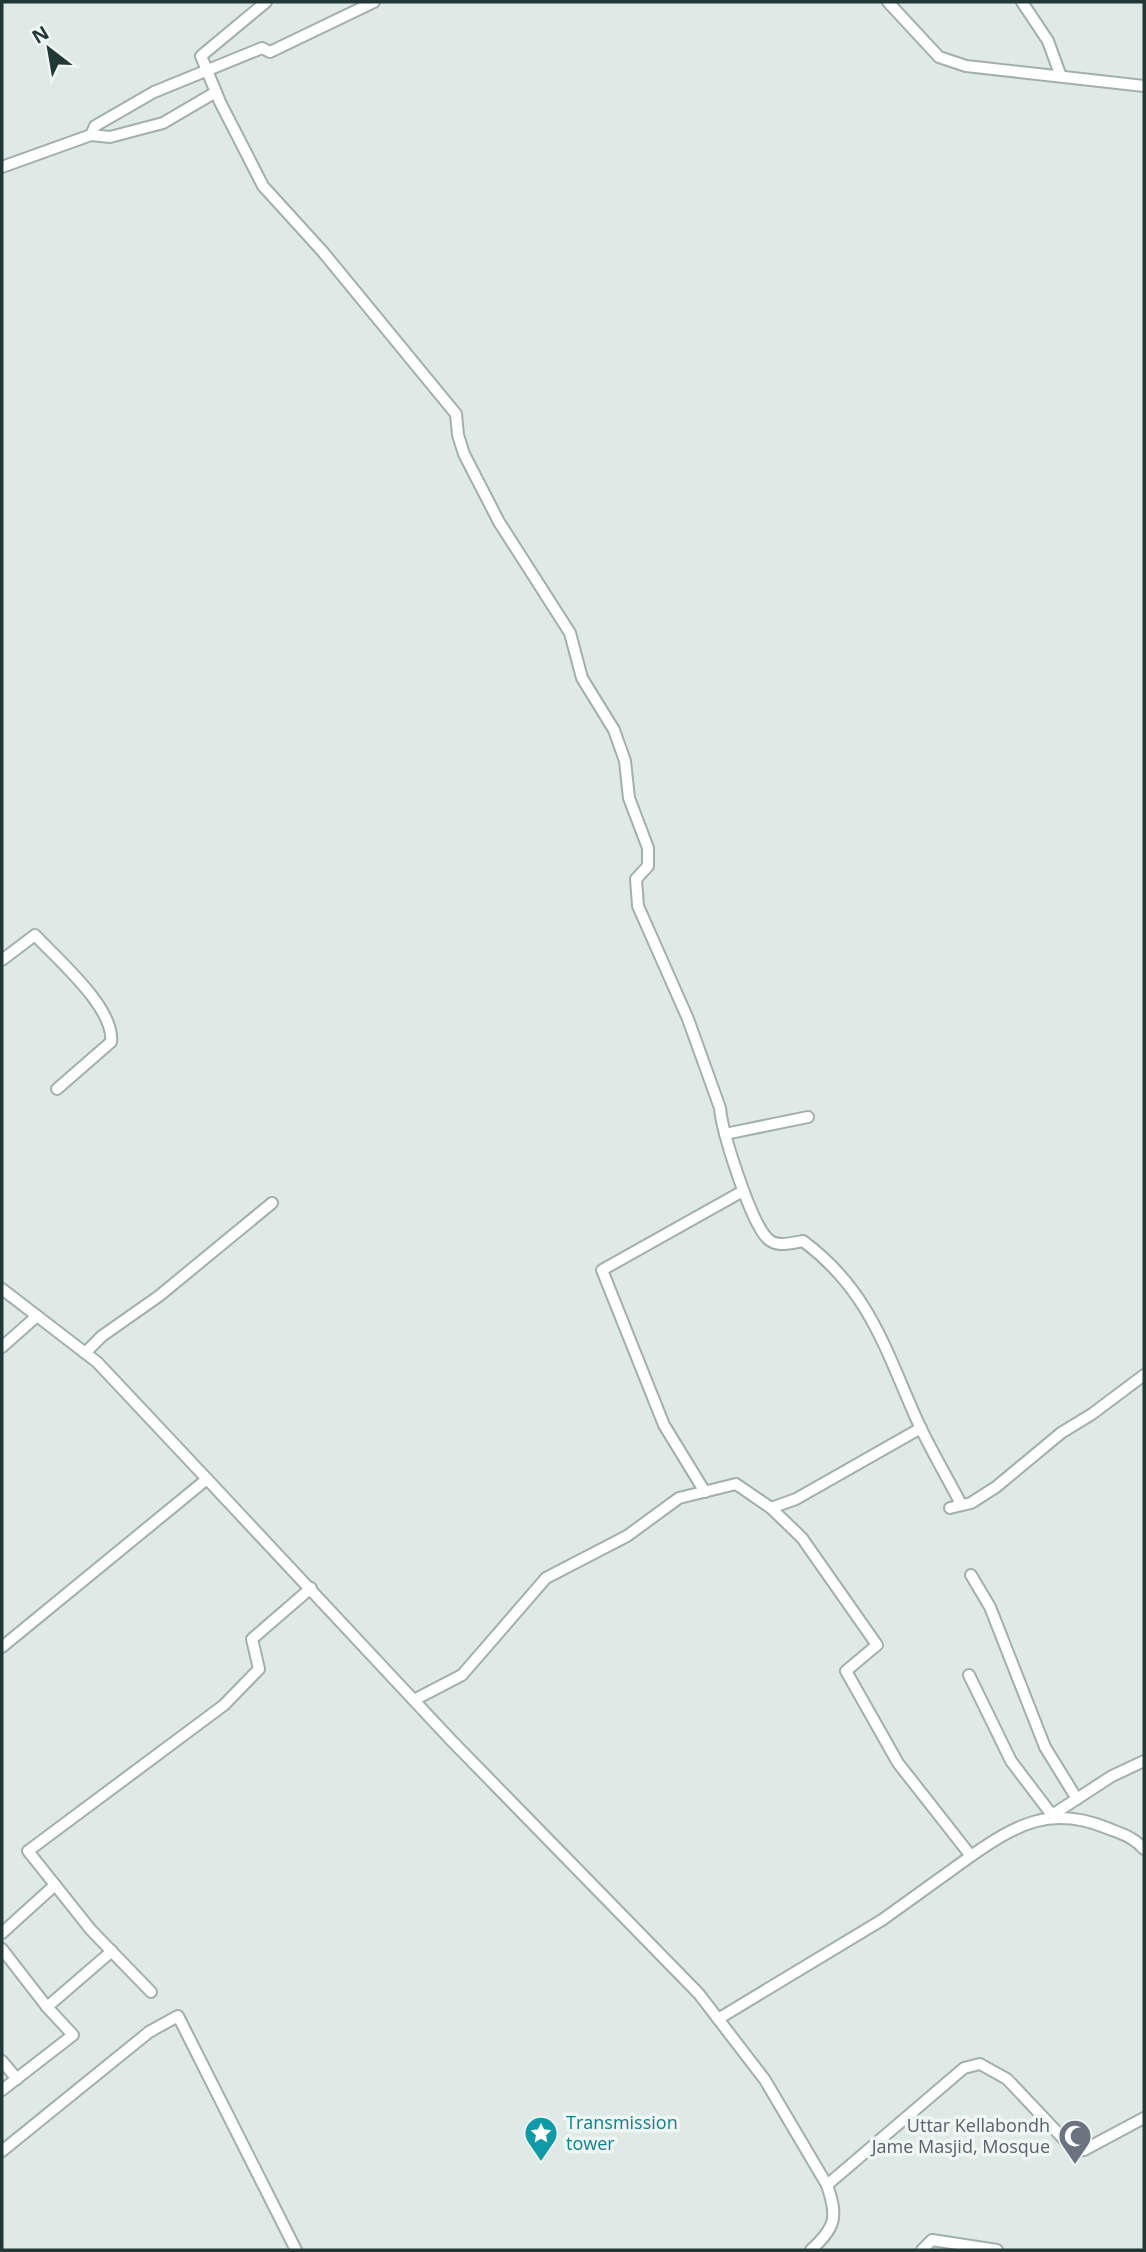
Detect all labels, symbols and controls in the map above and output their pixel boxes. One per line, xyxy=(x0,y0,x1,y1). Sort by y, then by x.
north arrow xyxy=(14,14,84,84)
text: N xyxy=(27,19,54,50)
place label: Transmission tower xyxy=(566,2110,678,2155)
place label: Uttar Kellabondh Jame Masjid, Mosque xyxy=(870,2113,1050,2158)
place icon: Transmission tower xyxy=(522,2114,560,2163)
mosque icon: Uttar Kellabondh Jame Masjid, Mosque xyxy=(1056,2117,1094,2166)

